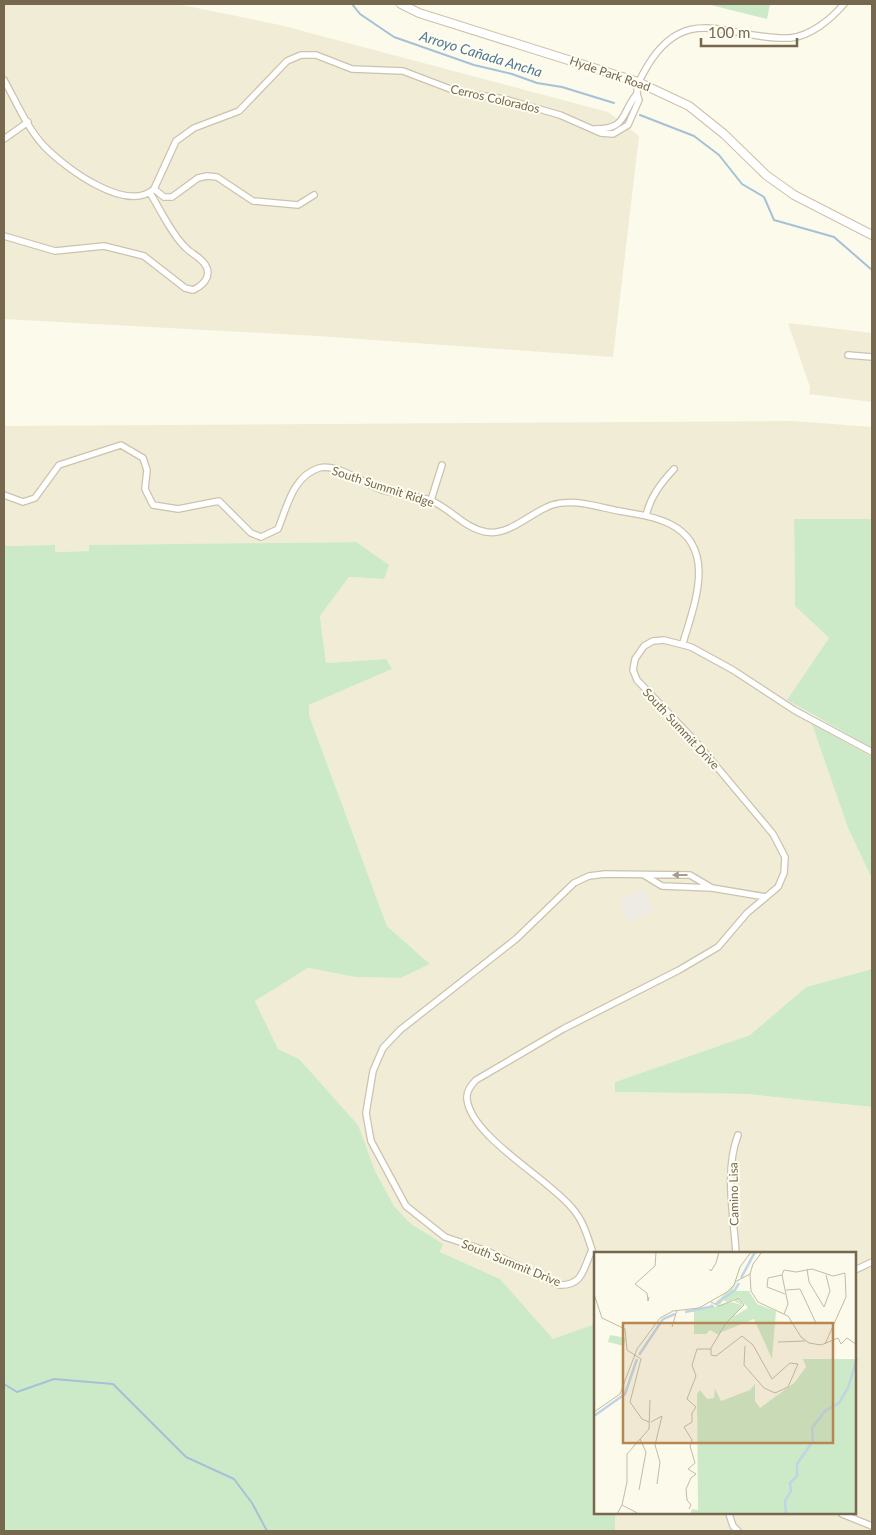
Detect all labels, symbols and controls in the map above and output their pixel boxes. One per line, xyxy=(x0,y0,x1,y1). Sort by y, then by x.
scale bar xyxy=(701,15,797,47)
text: 100 m xyxy=(708,23,750,41)
water label: Arroyo Cañada Ancha xyxy=(417,26,544,80)
street label: Hyde Park Road xyxy=(568,53,652,94)
street label: Cerros Colorados xyxy=(449,81,541,116)
street label: South Summit Ridge xyxy=(330,463,436,510)
street label: South Summit Drive xyxy=(640,685,723,772)
one-way arrow xyxy=(672,871,688,879)
street label: Camino Lisa xyxy=(725,1162,742,1226)
street label: South Summit Drive xyxy=(459,1236,563,1289)
inset map xyxy=(594,1252,856,1515)

